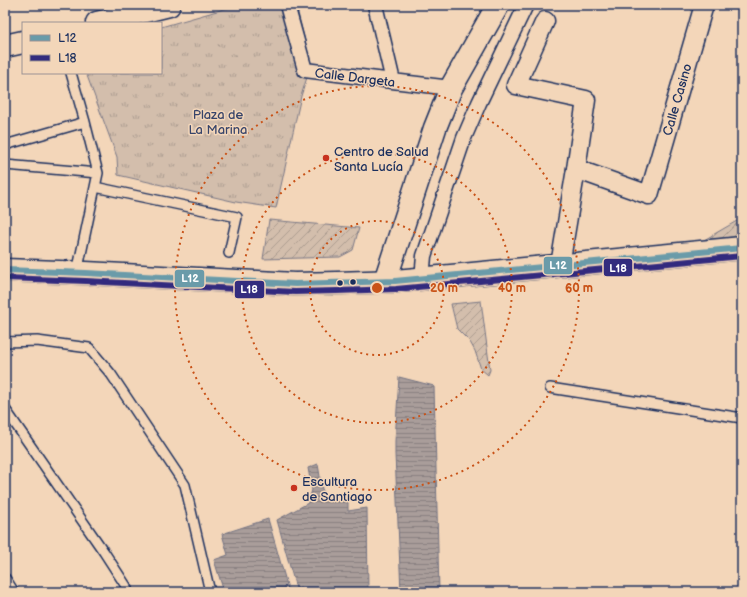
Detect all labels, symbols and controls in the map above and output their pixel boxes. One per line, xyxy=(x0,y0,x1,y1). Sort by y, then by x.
legend xyxy=(22,22,162,74)
text: L12 xyxy=(58,31,77,46)
text: L18 xyxy=(58,51,77,66)
street label: Calle Casino xyxy=(660,62,696,138)
street label: Calle Dargeta xyxy=(314,65,396,91)
park label: Plaza de La Marina xyxy=(189,107,247,138)
place label: Centro de Salud Santa Lucía xyxy=(334,144,429,175)
marker: Centro de Salud Santa Lucía xyxy=(321,153,331,163)
line badge: L12 xyxy=(543,256,573,275)
line badge: L18 xyxy=(603,258,633,277)
text: L12 xyxy=(549,259,567,272)
text: L18 xyxy=(609,262,627,275)
line badge: L12 xyxy=(174,269,205,288)
text: L12 xyxy=(181,272,199,285)
unlabelled marker xyxy=(348,277,358,287)
unlabelled marker xyxy=(335,278,345,288)
line badge: L18 xyxy=(234,280,265,299)
centre of rings xyxy=(370,281,384,295)
text: 20 m xyxy=(430,281,458,296)
text: 40 m xyxy=(498,281,526,296)
text: 60 m xyxy=(565,281,593,296)
text: L18 xyxy=(240,283,258,296)
place label: Escultura de Santiago xyxy=(302,474,372,505)
marker: Escultura de Santiago xyxy=(289,483,299,493)

